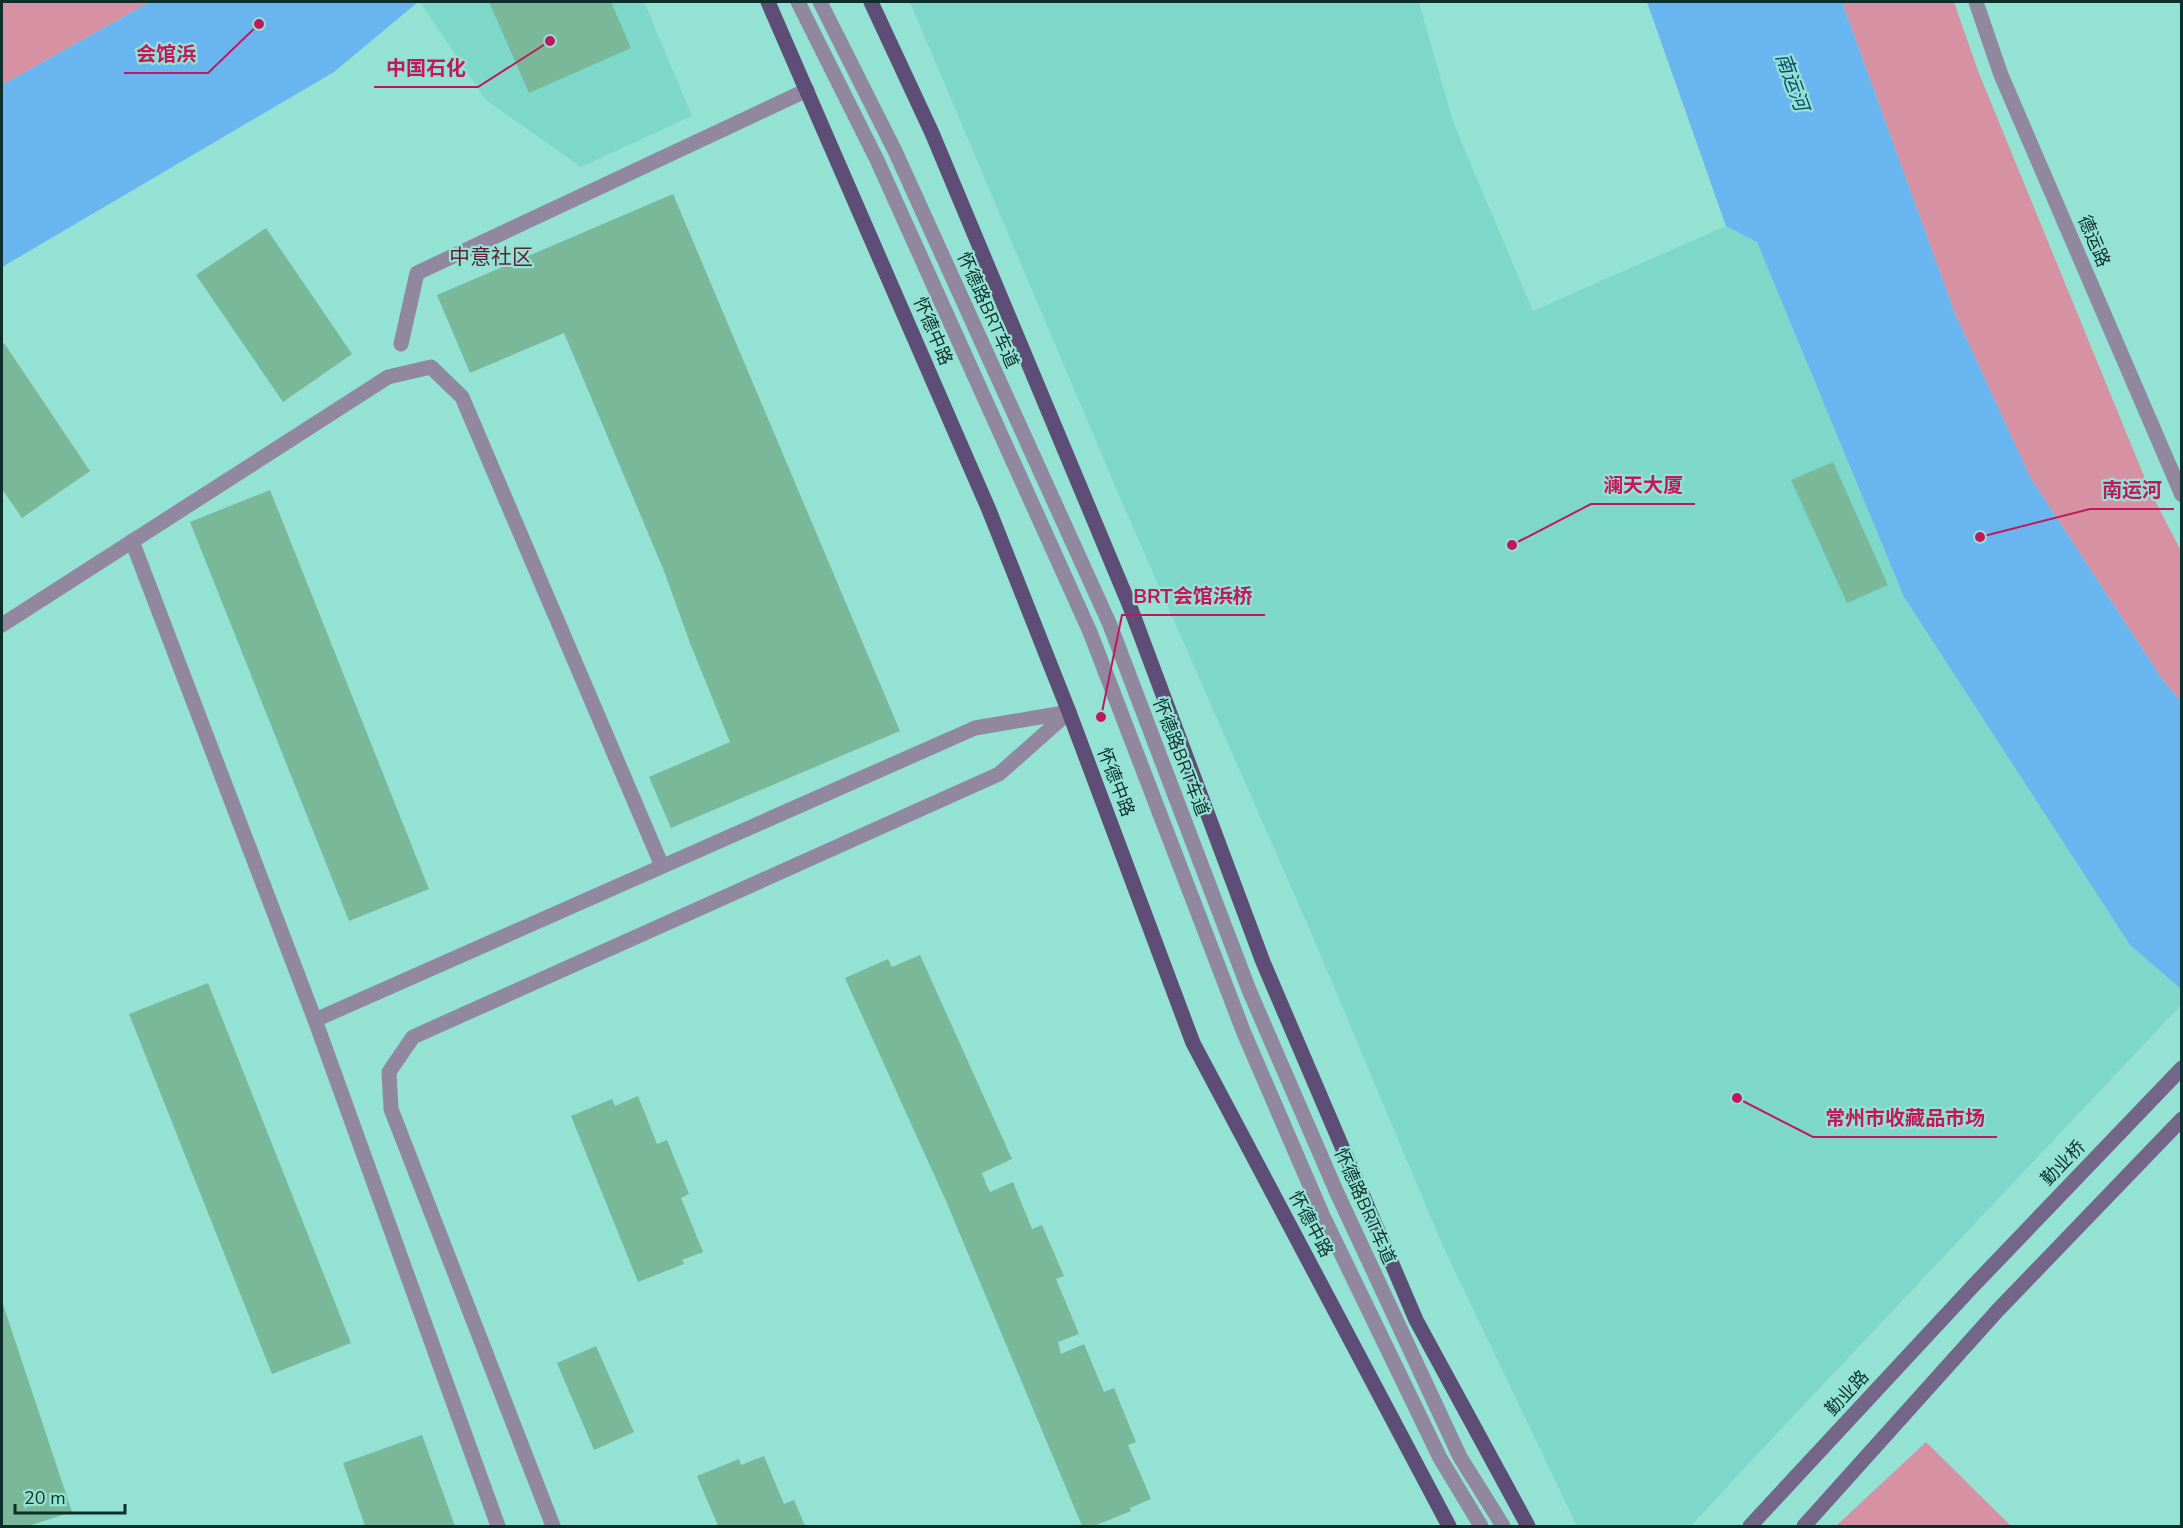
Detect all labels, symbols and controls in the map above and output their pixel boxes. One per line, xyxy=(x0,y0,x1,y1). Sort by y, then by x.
callout: 会馆浜 xyxy=(124,35,208,73)
text: 会馆浜 xyxy=(136,41,196,68)
callout: 中国石化 xyxy=(374,49,478,87)
water label: 南运河 xyxy=(1769,49,1816,119)
text: 中国石化 xyxy=(386,55,466,82)
street label: 德运路 xyxy=(2072,211,2116,271)
district label: 中意社区 xyxy=(449,243,533,271)
street label: 怀德路BRT车道 xyxy=(952,248,1024,372)
street label: 怀德中路 xyxy=(908,293,958,369)
callout: 澜天大厦 xyxy=(1591,466,1695,504)
callout: 南运河 xyxy=(2090,471,2174,509)
text: 澜天大厦 xyxy=(1603,472,1683,499)
text: 南运河 xyxy=(2102,477,2162,504)
callout: BRT会馆浜桥 xyxy=(1122,577,1265,615)
text: BRT会馆浜桥 xyxy=(1133,583,1253,610)
street label: 怀德路BRT车道 xyxy=(1147,694,1215,820)
street label: 怀德中路 xyxy=(1092,744,1140,820)
callout: 常州市收藏品市场 xyxy=(1813,1099,1997,1137)
text: 常州市收藏品市场 xyxy=(1825,1105,1985,1132)
street label: 勤业桥 xyxy=(2036,1135,2090,1191)
street label: 怀德路BRT车道 xyxy=(1329,1144,1401,1268)
street label: 怀德中路 xyxy=(1284,1187,1338,1261)
street label: 勤业路 xyxy=(1820,1365,1874,1421)
scale bar xyxy=(15,1477,124,1515)
text: 20 m xyxy=(24,1486,66,1510)

